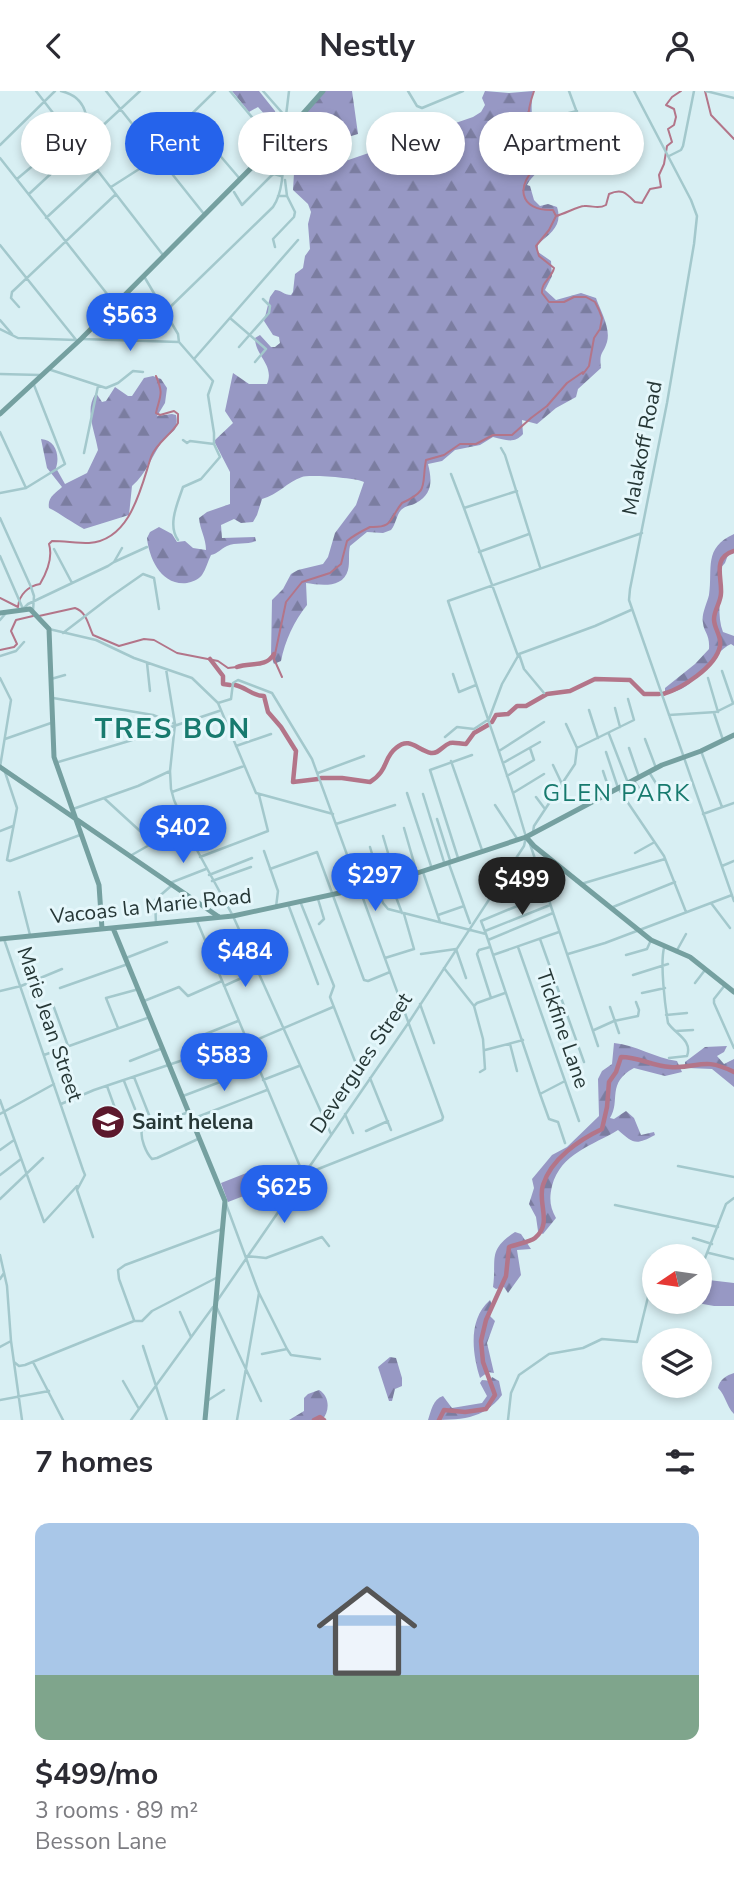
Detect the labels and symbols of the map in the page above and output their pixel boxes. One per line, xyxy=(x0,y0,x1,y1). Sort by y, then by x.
pin: $563 xyxy=(89,293,171,353)
street label: Malakoff Road xyxy=(615,379,669,517)
district label: TRES BON xyxy=(95,710,251,748)
district label: GLEN PARK xyxy=(543,777,691,809)
pin: $402 xyxy=(142,805,224,865)
pin: $297 xyxy=(334,853,416,913)
pin: $499 xyxy=(481,857,563,917)
street label: Vacoas la Marie Road xyxy=(48,882,253,931)
pin: $484 xyxy=(204,929,286,989)
street label: Marie Jean Street xyxy=(10,943,90,1106)
street label: Tickfine Lane xyxy=(530,966,596,1092)
street label: Devergues Street xyxy=(304,987,419,1139)
pin: $583 xyxy=(183,1033,265,1093)
school or university icon: Saint helena xyxy=(89,1103,127,1141)
place label: Saint helena xyxy=(132,1108,254,1136)
pin: $625 xyxy=(243,1165,325,1225)
north arrow xyxy=(642,1244,712,1314)

